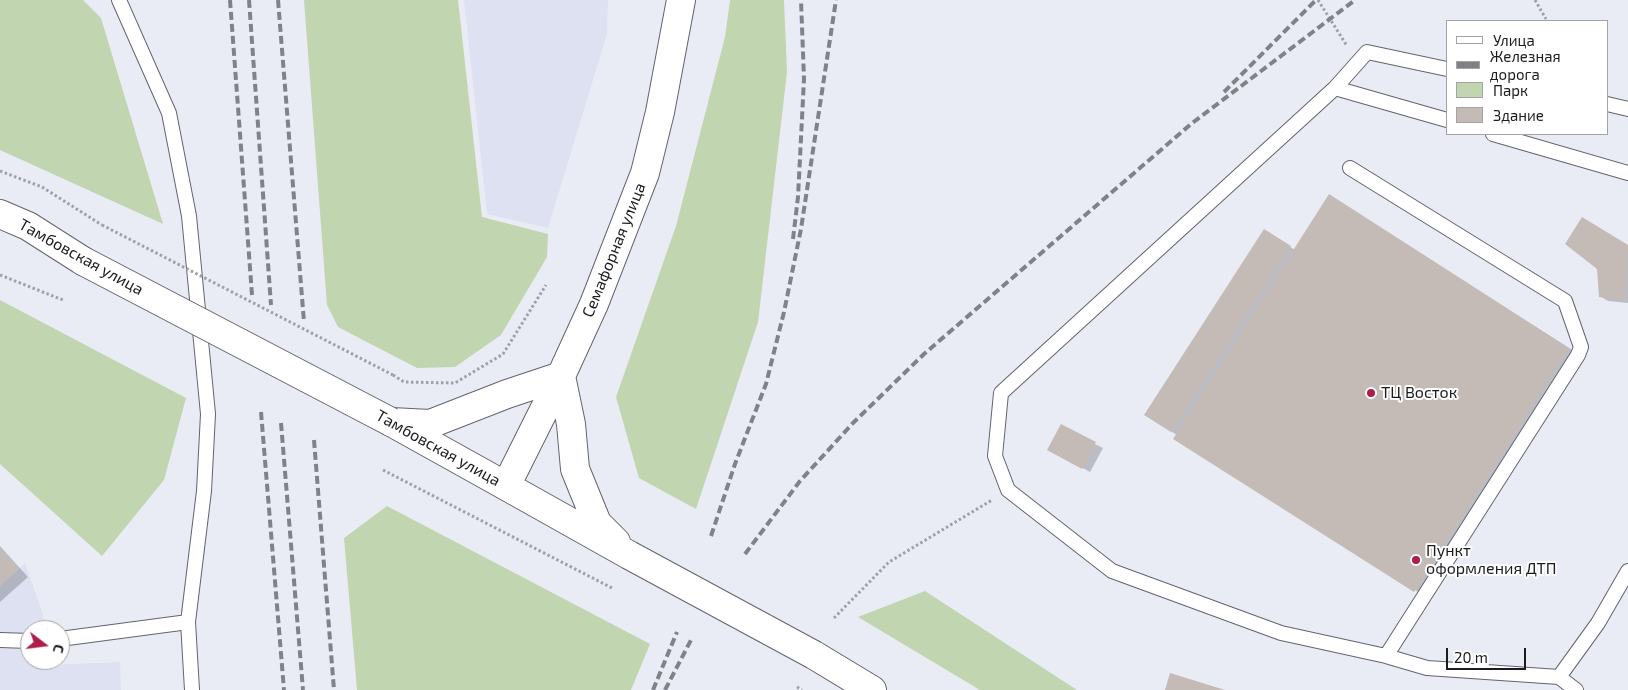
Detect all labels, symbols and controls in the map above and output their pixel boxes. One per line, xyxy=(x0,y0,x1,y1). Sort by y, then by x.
legend xyxy=(1446,20,1608,135)
text: Улица xyxy=(1493,31,1535,49)
text: Железная дорога xyxy=(1490,47,1561,83)
text: Парк xyxy=(1493,81,1528,99)
text: Здание xyxy=(1493,106,1544,124)
street label: Семафорная улица xyxy=(578,180,650,320)
street label: Тамбовская улица xyxy=(15,215,147,299)
place label: ТЦ Восток xyxy=(1381,383,1457,403)
marker: ТЦ Восток xyxy=(1365,387,1377,399)
street label: Тамбовская улица xyxy=(372,406,504,490)
place label: Пункт оформления ДТП xyxy=(1426,541,1557,579)
marker: Пункт оформления ДТП xyxy=(1410,554,1422,566)
north arrow xyxy=(20,620,70,670)
scale bar xyxy=(1448,638,1528,670)
text: С xyxy=(50,643,68,655)
text: 20 m xyxy=(1454,648,1488,666)

